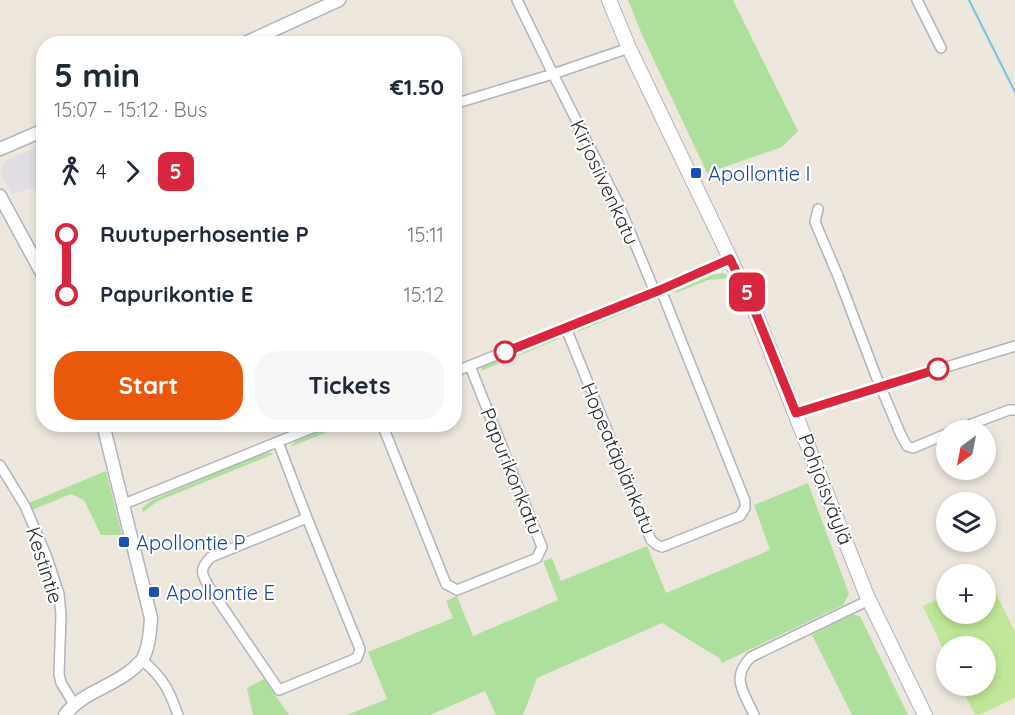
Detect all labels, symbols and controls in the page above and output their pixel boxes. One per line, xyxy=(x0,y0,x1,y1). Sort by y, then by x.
text: 5 min xyxy=(54,54,140,95)
text: €1.50 xyxy=(390,73,444,101)
text: 15:07 – 15:12 · Bus xyxy=(54,97,207,122)
street label: Kirjosiivenkatu xyxy=(565,116,645,248)
icon: walk xyxy=(54,155,87,188)
icon: forward xyxy=(116,155,149,188)
text: 5 xyxy=(170,158,182,184)
text: 4 xyxy=(96,159,107,184)
place label: Apollontie I xyxy=(708,161,811,186)
marker: Apollontie I xyxy=(689,166,703,180)
text: Ruutuperhosentie P xyxy=(100,220,309,248)
text: 15:11 xyxy=(407,222,444,247)
line badge: 5 xyxy=(728,272,766,312)
text: 5 xyxy=(741,279,753,305)
text: Papurikontie E xyxy=(100,280,253,308)
text: 15:12 xyxy=(403,282,444,307)
unlabelled marker xyxy=(494,341,516,363)
button: Start xyxy=(54,351,243,420)
button: Tickets xyxy=(255,351,444,420)
unlabelled marker xyxy=(927,358,949,380)
street label: Hopeatäplänkatu xyxy=(576,378,662,538)
street label: Papurikonkatu xyxy=(475,404,549,538)
north arrow xyxy=(936,420,996,480)
map controls xyxy=(936,420,996,696)
street label: Pohjoisväylä xyxy=(793,430,859,548)
button: layers xyxy=(936,492,996,552)
street label: Kestintie xyxy=(21,524,69,606)
place label: Apollontie P xyxy=(136,530,246,555)
marker: Apollontie P xyxy=(117,535,131,549)
button: + xyxy=(936,564,996,624)
place label: Apollontie E xyxy=(166,580,275,605)
marker: Apollontie E xyxy=(147,585,161,599)
button: − xyxy=(936,636,996,696)

